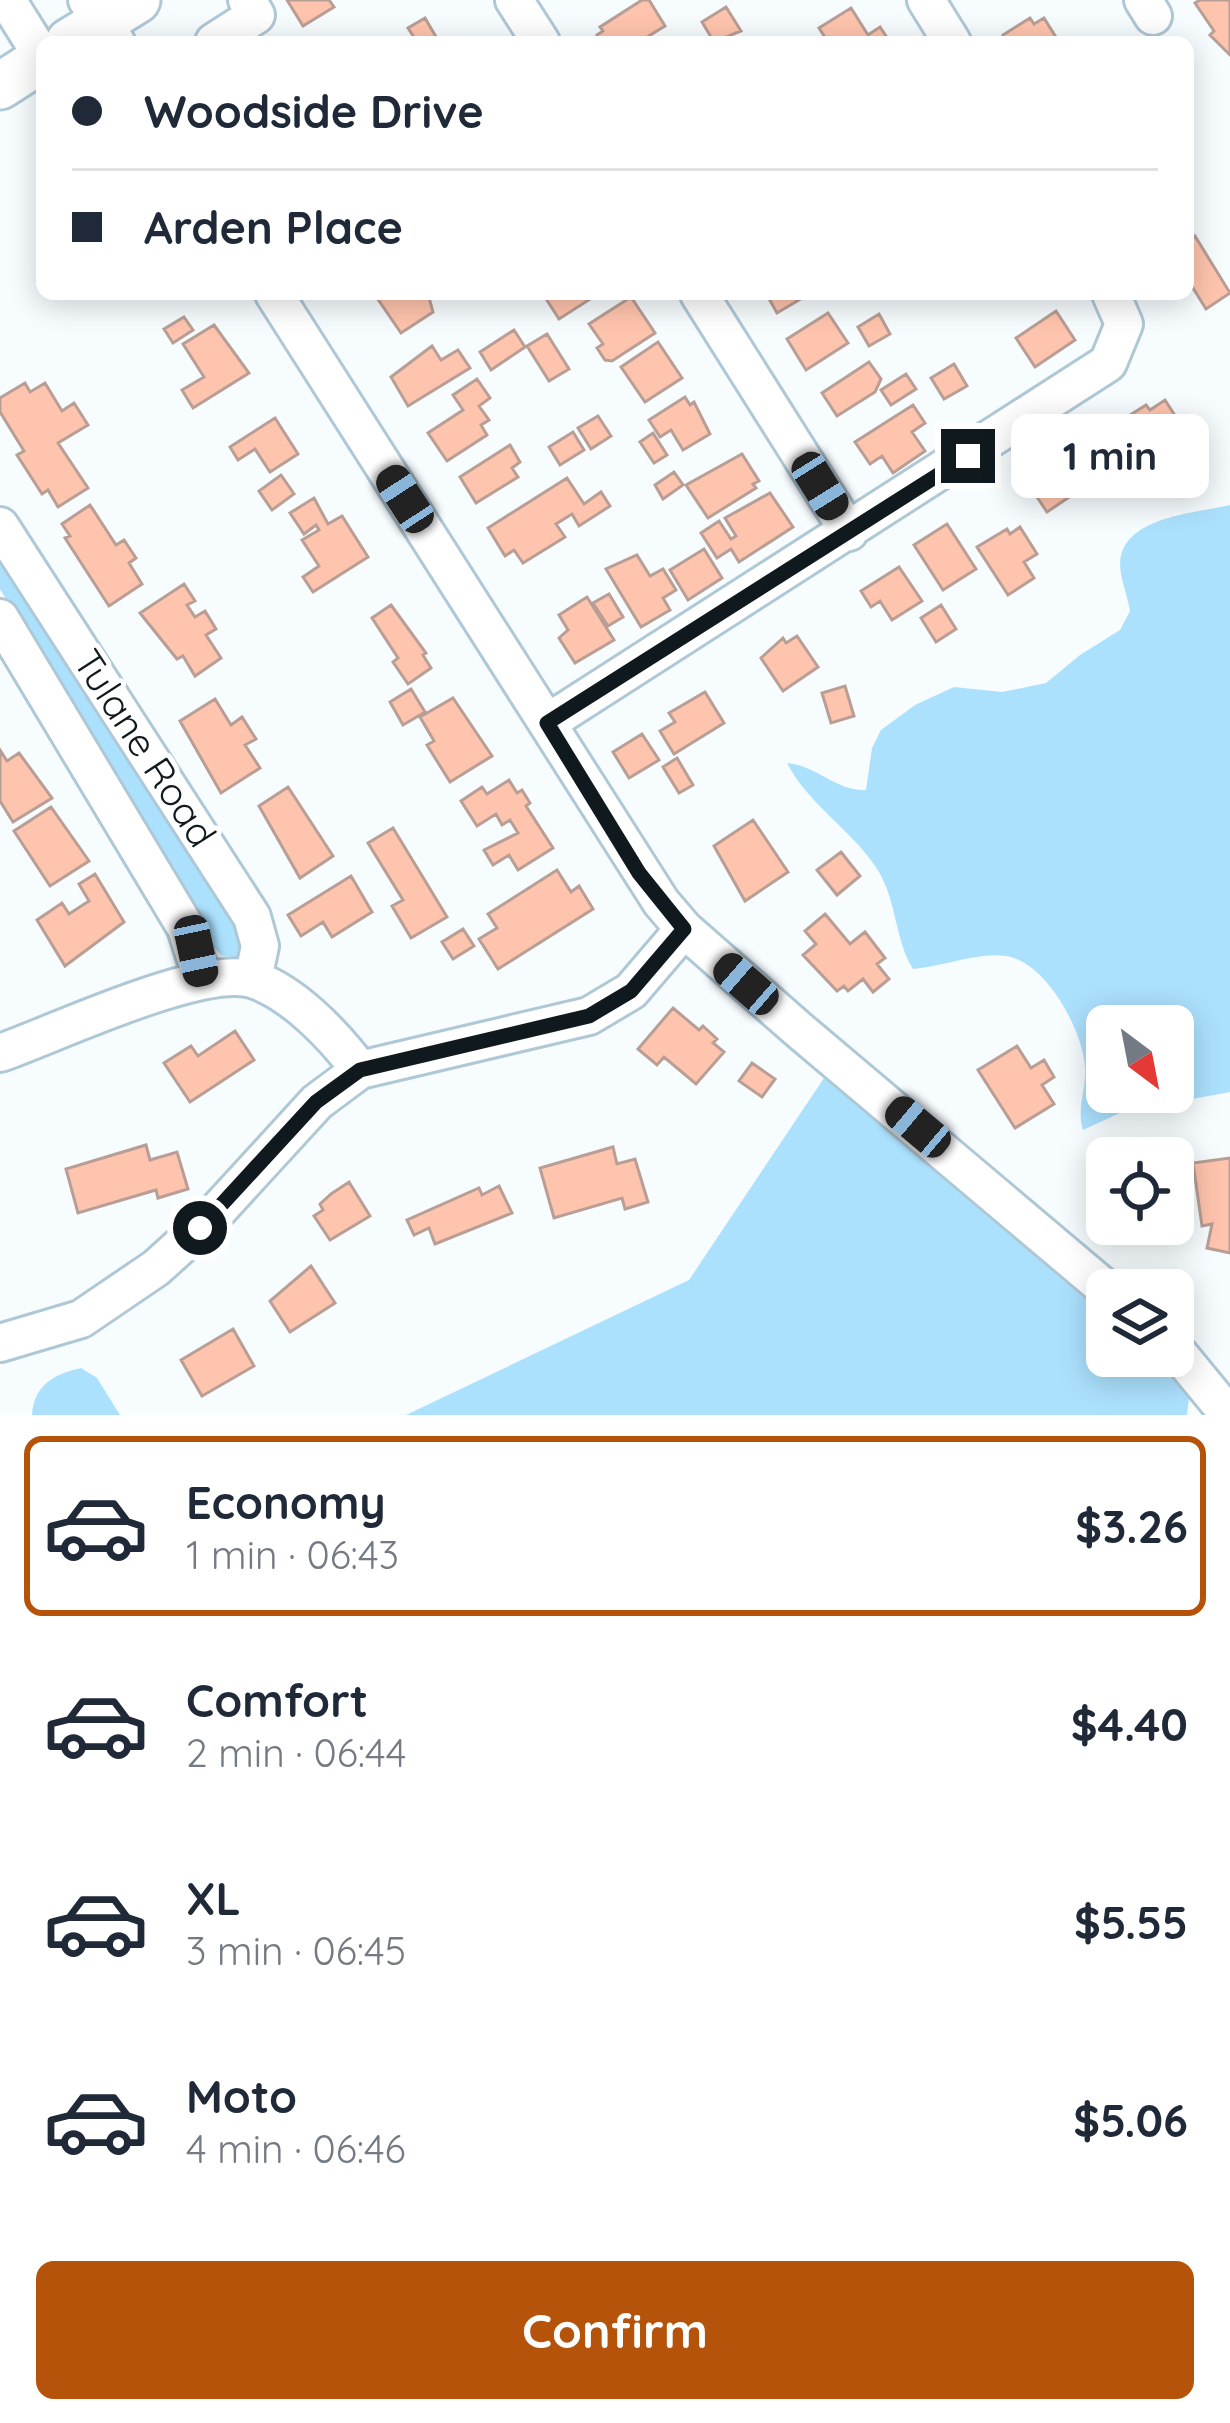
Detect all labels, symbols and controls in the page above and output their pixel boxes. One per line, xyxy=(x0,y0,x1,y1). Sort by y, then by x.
text: Woodside Drive xyxy=(144,83,484,139)
text: Arden Place xyxy=(144,199,403,255)
callout: 1 min xyxy=(1010,414,1208,498)
route end xyxy=(941,429,995,483)
text: 1 min xyxy=(1063,431,1157,480)
car xyxy=(786,446,854,526)
car xyxy=(370,459,440,539)
street label: Tulane Road xyxy=(63,640,227,856)
car xyxy=(171,912,221,990)
car xyxy=(707,947,785,1021)
north arrow xyxy=(1086,1005,1194,1113)
map controls xyxy=(1086,1005,1194,1377)
car xyxy=(879,1090,957,1164)
button: locate xyxy=(1086,1137,1194,1245)
route start xyxy=(173,1201,227,1255)
button: layers xyxy=(1086,1269,1194,1377)
icon: car xyxy=(42,1472,150,1580)
text: Economy xyxy=(186,1474,386,1530)
text: $3.26 xyxy=(1075,1498,1188,1554)
text: 1 min · 06:43 xyxy=(186,1530,399,1579)
icon: car xyxy=(42,1670,150,1778)
text: Comfort xyxy=(186,1672,368,1728)
text: $4.40 xyxy=(1071,1696,1188,1752)
text: 2 min · 06:44 xyxy=(186,1728,406,1777)
icon: car xyxy=(42,1868,150,1976)
text: XL xyxy=(186,1870,241,1926)
text: $5.55 xyxy=(1074,1894,1188,1950)
text: 3 min · 06:45 xyxy=(186,1926,406,1975)
icon: car xyxy=(42,2066,150,2174)
text: Moto xyxy=(186,2068,297,2124)
text: $5.06 xyxy=(1073,2092,1188,2148)
text: 4 min · 06:46 xyxy=(186,2124,406,2173)
button: Confirm xyxy=(36,2261,1194,2399)

